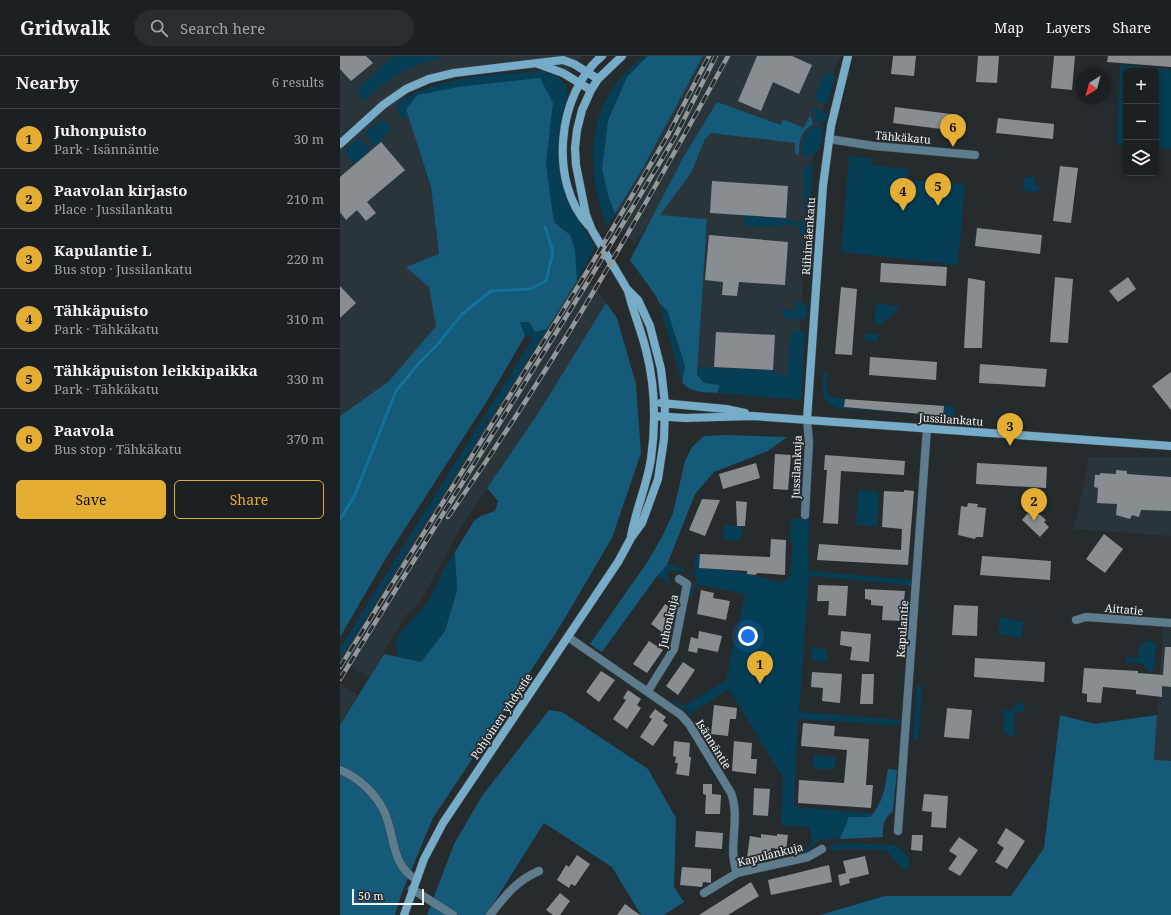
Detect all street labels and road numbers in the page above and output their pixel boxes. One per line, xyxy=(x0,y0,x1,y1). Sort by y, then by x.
street label: Tähkäkatu xyxy=(875,127,931,147)
street label: Riihimäenkatu xyxy=(798,197,818,275)
street label: Jussilankatu xyxy=(917,409,984,429)
street label: Jussilankuja xyxy=(787,435,805,500)
street label: Juhonkuja xyxy=(654,593,681,650)
street label: Kapulantie xyxy=(893,600,911,658)
street label: Aittatie xyxy=(1104,600,1144,618)
street label: Pohjoinen yhdystie xyxy=(467,670,535,762)
street label: Isännäntie xyxy=(693,716,735,772)
street label: Kapulankuja xyxy=(736,839,804,869)

